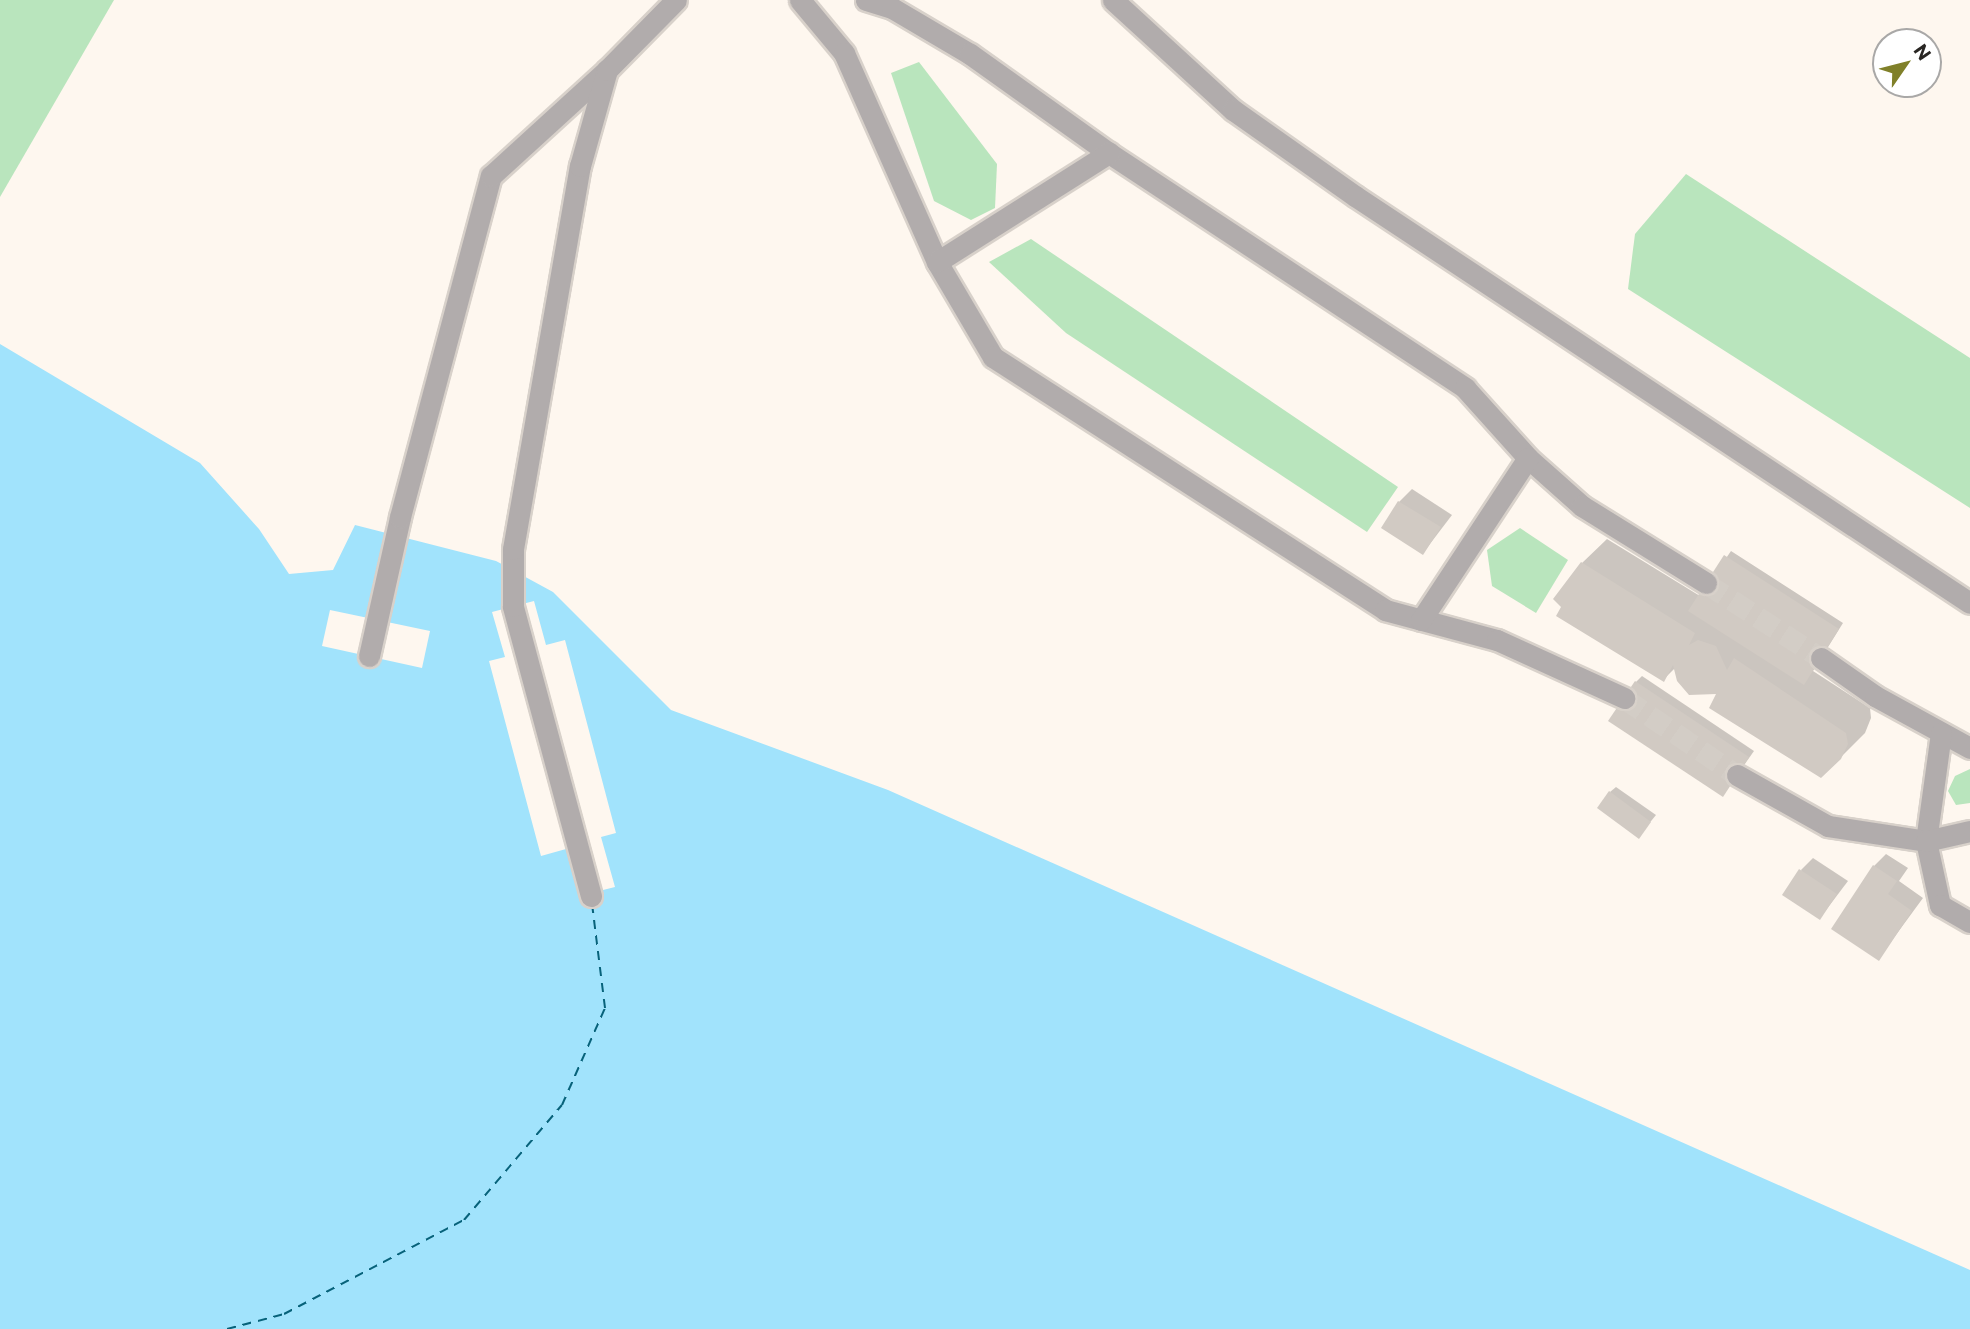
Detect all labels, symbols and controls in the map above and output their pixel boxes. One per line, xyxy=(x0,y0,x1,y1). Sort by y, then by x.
north arrow xyxy=(1872,28,1942,98)
text: N xyxy=(1909,39,1936,64)

